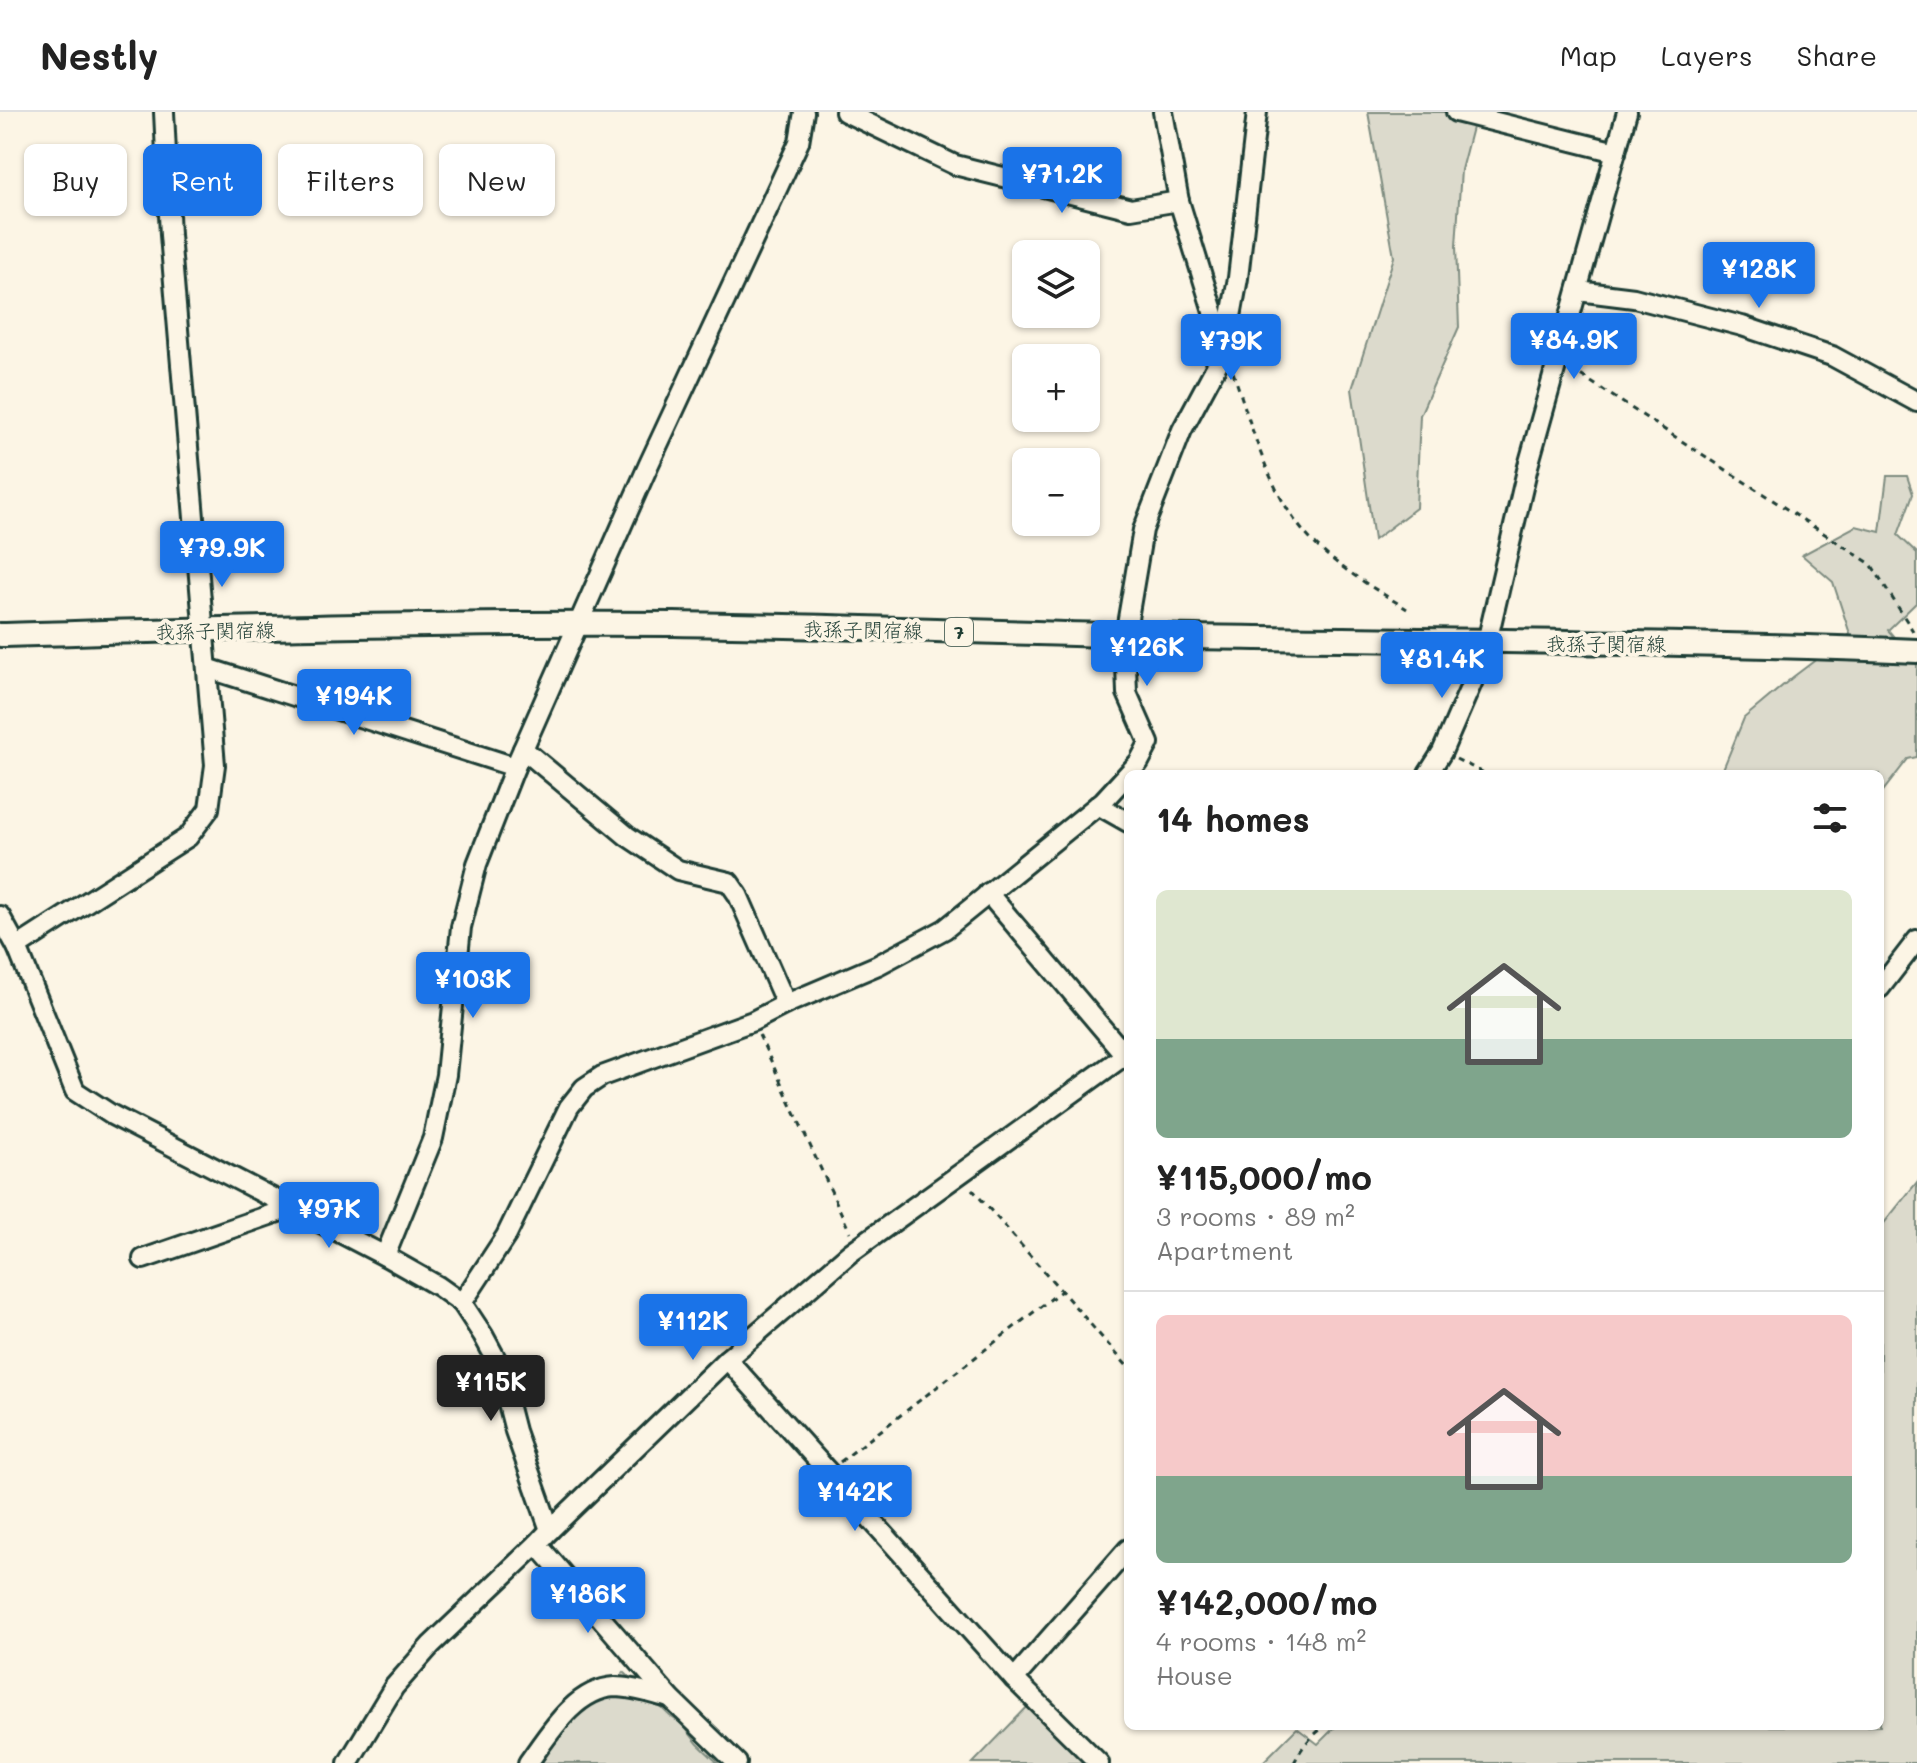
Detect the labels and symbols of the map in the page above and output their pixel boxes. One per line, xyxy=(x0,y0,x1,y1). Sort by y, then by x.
pin: ¥71.2K xyxy=(997,147,1127,215)
pin: ¥128K xyxy=(1703,242,1815,310)
pin: ¥84.9K xyxy=(1509,313,1639,381)
pin: ¥79K xyxy=(1184,314,1278,382)
pin: ¥79.9K xyxy=(157,521,287,589)
street label: 我孫子関宿線 xyxy=(803,615,923,643)
street label: 我孫子関宿線 xyxy=(155,616,275,644)
road number: 7 xyxy=(945,618,973,646)
pin: ¥126K xyxy=(1091,620,1203,688)
street label: 我孫子関宿線 xyxy=(1546,630,1666,656)
pin: ¥81.4K xyxy=(1377,632,1507,700)
pin: ¥194K xyxy=(298,669,410,737)
pin: ¥103K xyxy=(417,952,529,1020)
pin: ¥97K xyxy=(282,1182,376,1250)
pin: ¥112K xyxy=(637,1294,749,1362)
pin: ¥115K xyxy=(435,1355,547,1423)
pin: ¥142K xyxy=(799,1465,911,1533)
pin: ¥186K xyxy=(532,1567,644,1635)

